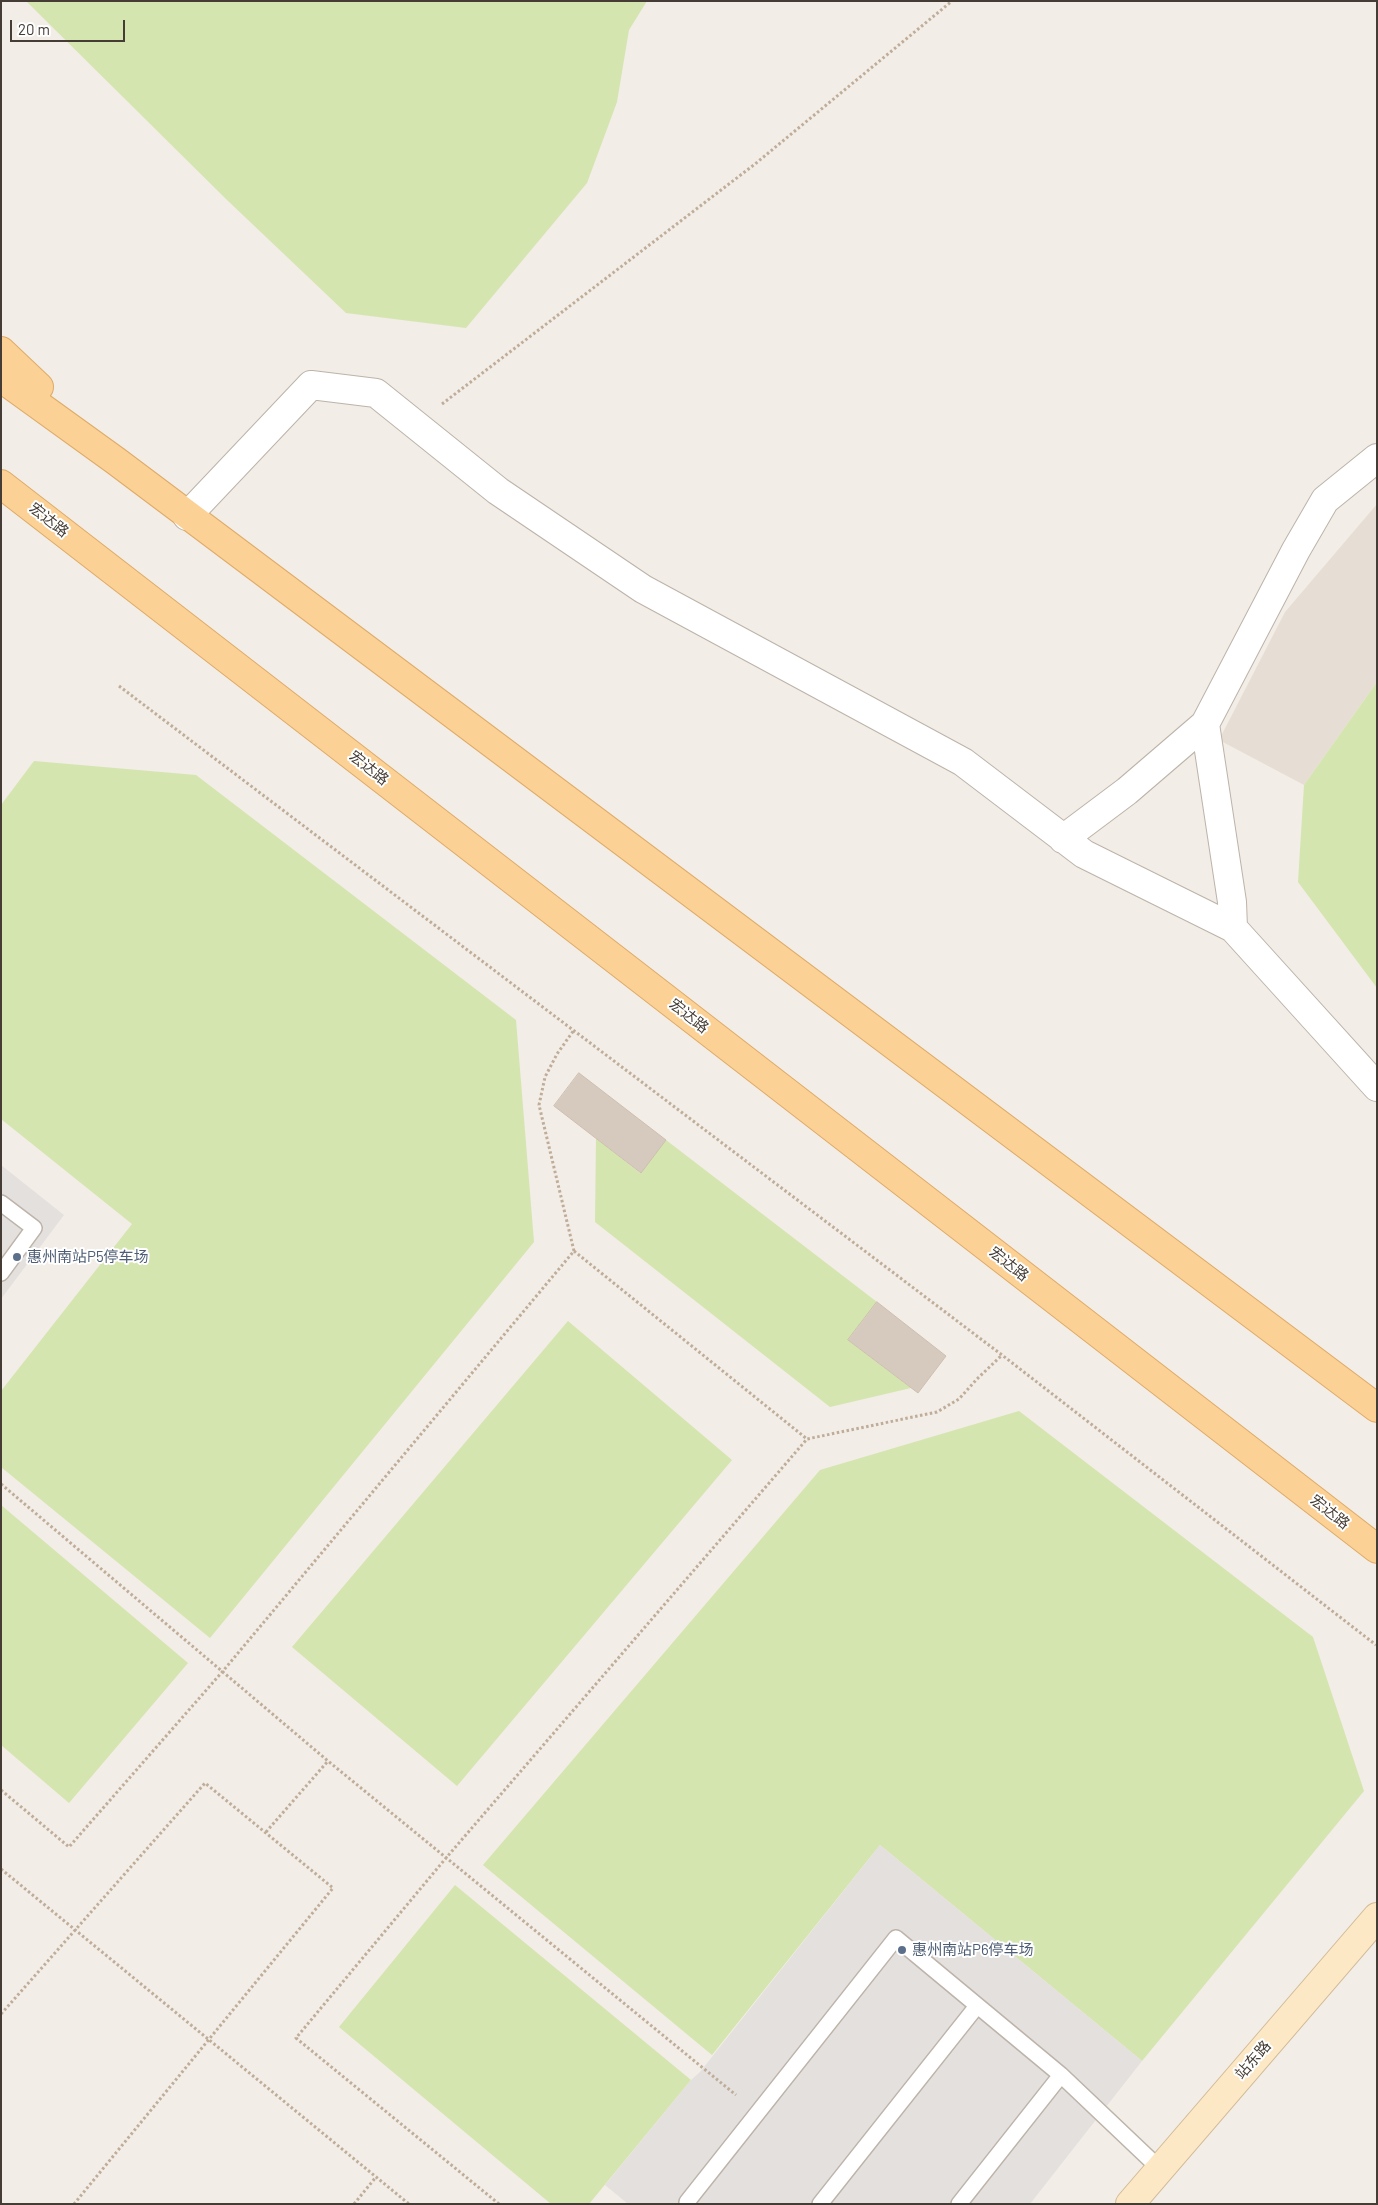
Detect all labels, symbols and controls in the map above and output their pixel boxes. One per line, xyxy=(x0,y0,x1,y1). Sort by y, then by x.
scale bar xyxy=(12,10,128,42)
text: 20 m xyxy=(18,20,50,38)
street label: 宏达路 xyxy=(26,499,72,541)
street label: 宏达路 xyxy=(346,747,392,789)
street label: 宏达路 xyxy=(666,995,712,1037)
street label: 宏达路 xyxy=(986,1243,1032,1285)
place label: 惠州南站P5停车场 xyxy=(27,1248,149,1266)
marker: 惠州南站P5停车场 xyxy=(11,1251,23,1263)
street label: 宏达路 xyxy=(1307,1491,1353,1533)
place label: 惠州南站P6停车场 xyxy=(912,1941,1034,1959)
marker: 惠州南站P6停车场 xyxy=(896,1944,908,1956)
street label: 站东路 xyxy=(1231,2037,1275,2083)

